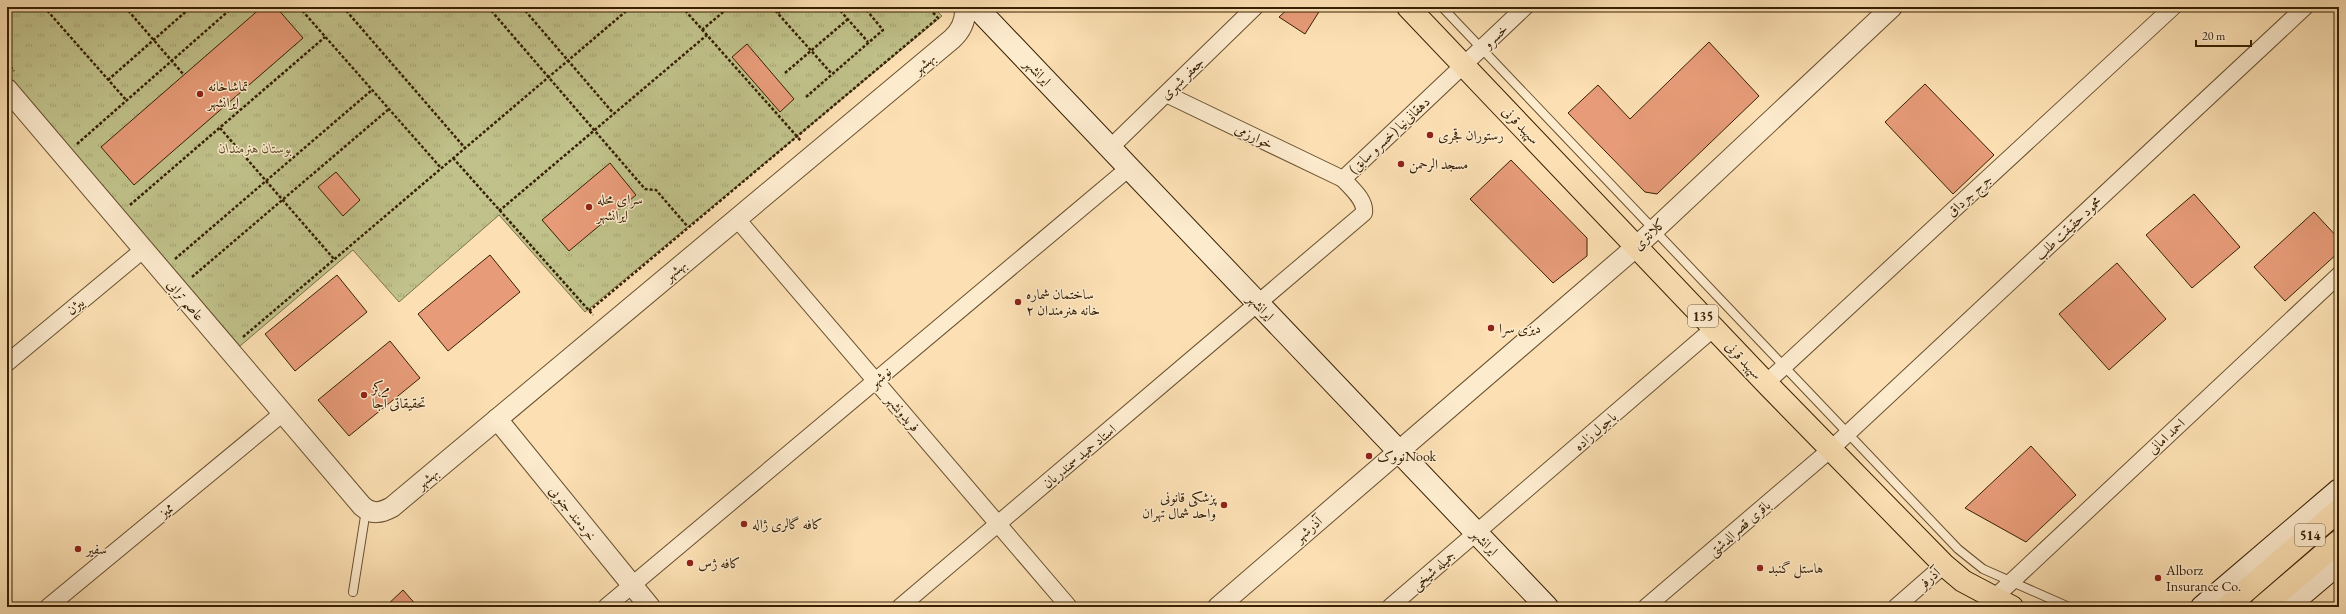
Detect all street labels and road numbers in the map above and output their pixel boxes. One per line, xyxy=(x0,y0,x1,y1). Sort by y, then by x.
street label: خسرو xyxy=(1477,20,1512,54)
street label: بهشهر xyxy=(907,48,940,80)
street label: ایرانشهر xyxy=(1019,53,1055,90)
street label: جعفر شهری xyxy=(1156,53,1208,104)
street label: دهقانی‌نیا (خسرو سابق) xyxy=(1344,92,1434,178)
street label: سپهبد قرنی xyxy=(1498,102,1544,149)
street label: خوارزمی xyxy=(1232,119,1276,153)
street label: جرج جرداق xyxy=(1943,169,1998,223)
street label: محمود حقیقت طلب xyxy=(2031,192,2106,264)
street label: کلانتری xyxy=(1629,214,1669,254)
street label: بهشهر xyxy=(658,255,691,287)
street label: عاصم ترابی xyxy=(160,276,209,328)
street label: ایرانشهر xyxy=(1242,288,1278,325)
street label: بیژن xyxy=(62,293,88,319)
road number: 135 xyxy=(1688,305,1718,327)
street label: سپهبد قرنی xyxy=(1721,337,1766,384)
street label: نوشهر xyxy=(864,362,896,394)
street label: فریدونشهر xyxy=(880,389,924,436)
street label: باجول زاده xyxy=(1570,407,1620,455)
street label: احمد امانی xyxy=(2144,414,2188,458)
street label: استاد حمید سمندریان xyxy=(1038,420,1120,492)
street label: بهشهر xyxy=(410,463,443,495)
street label: خردمند جنوبی xyxy=(545,482,601,545)
street label: باقری قصرالدشتی xyxy=(1704,496,1775,561)
street label: ممیز xyxy=(153,499,177,523)
street label: آذرشهر xyxy=(1289,511,1328,548)
street label: ایرانشهر xyxy=(1466,523,1502,560)
road number: 514 xyxy=(2295,524,2325,546)
street label: جمیله شیخی xyxy=(1407,546,1459,595)
street label: آذرفر xyxy=(1913,562,1945,594)

